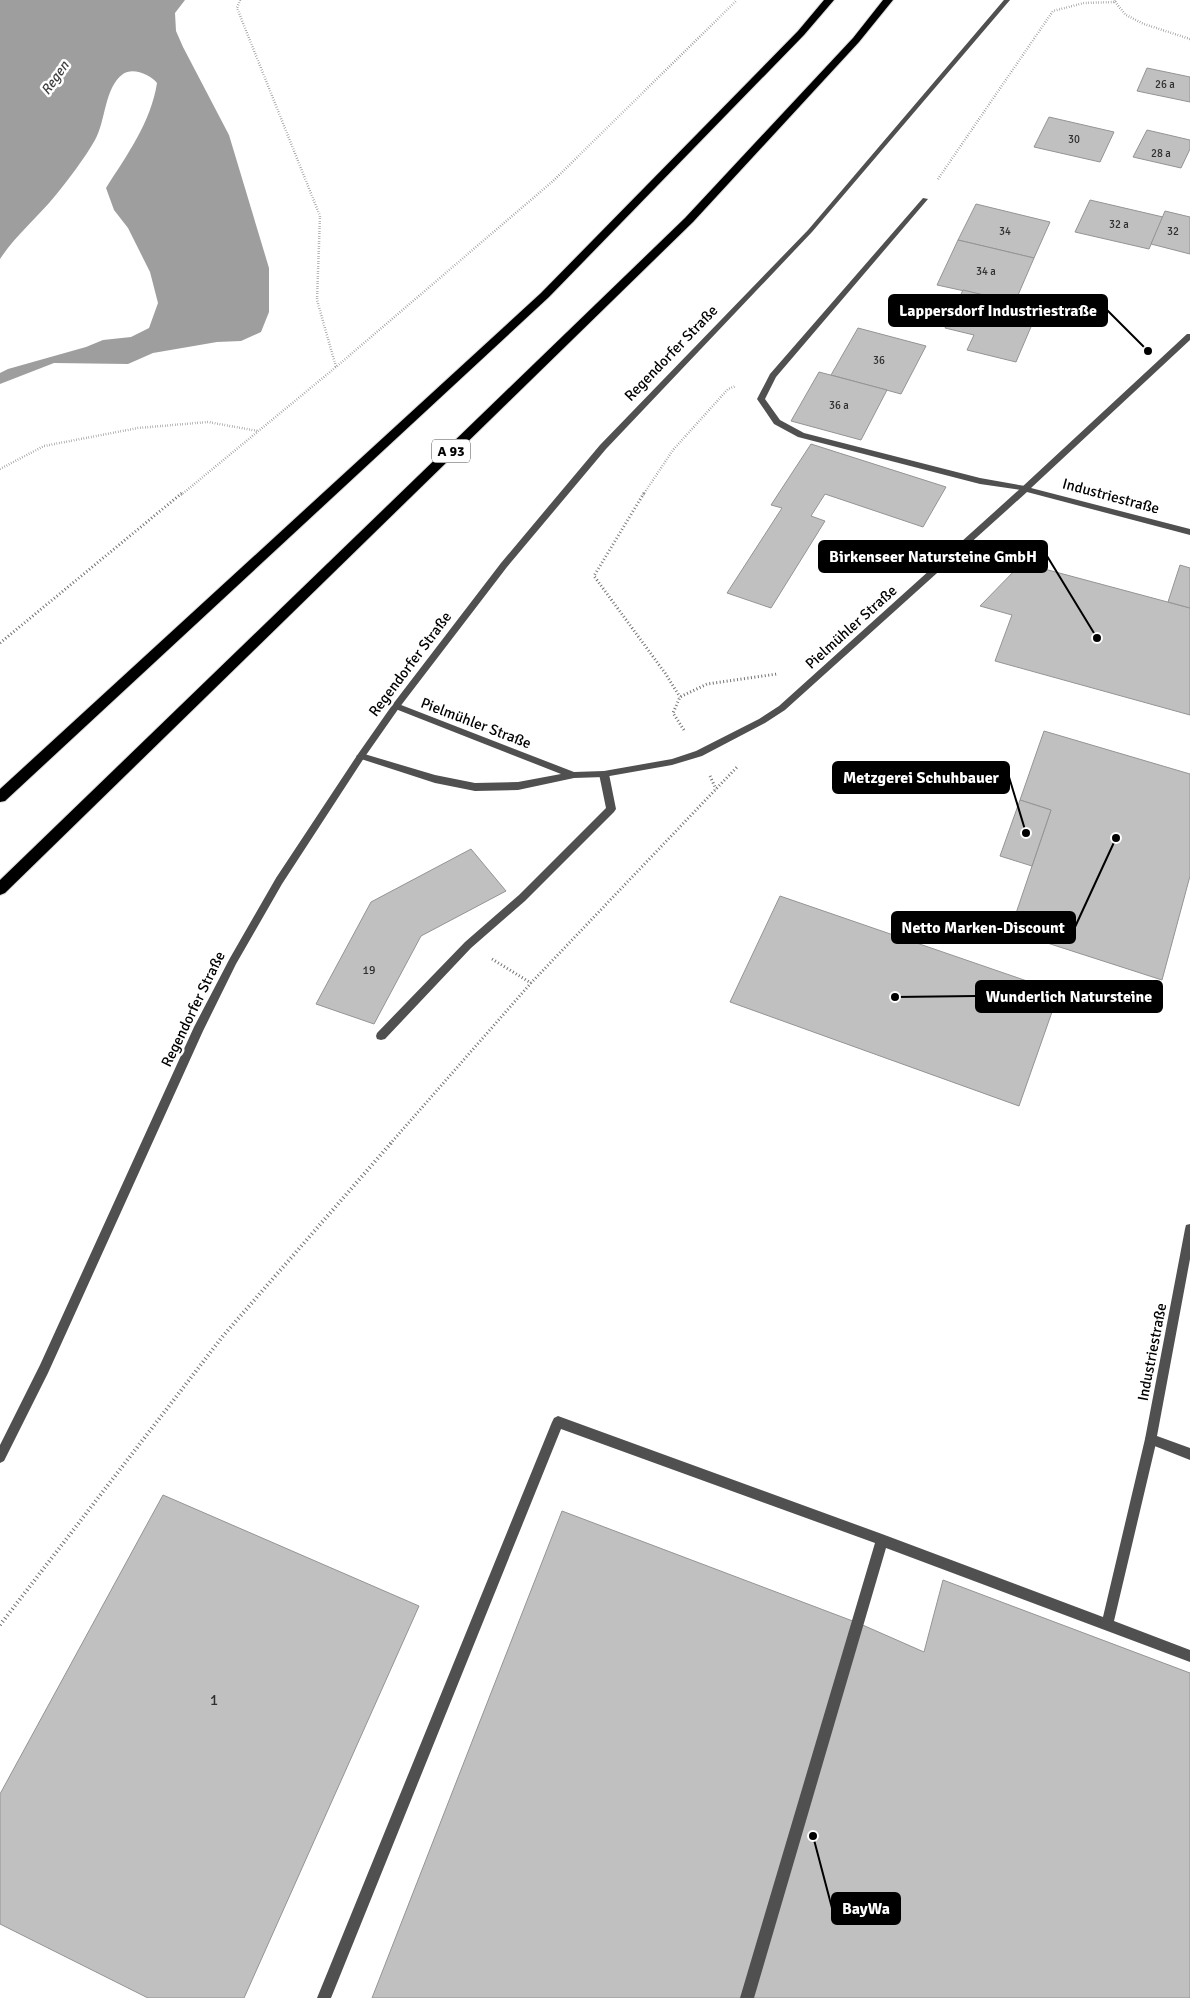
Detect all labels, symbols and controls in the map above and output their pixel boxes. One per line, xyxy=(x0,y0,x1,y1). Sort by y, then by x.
water label: Regen xyxy=(37,58,73,98)
house number: 26 a xyxy=(1155,78,1175,91)
house number: 30 xyxy=(1068,133,1080,146)
house number: 28 a xyxy=(1151,147,1171,160)
house number: 32 a xyxy=(1109,218,1129,231)
house number: 34 xyxy=(999,225,1011,238)
house number: 32 xyxy=(1167,225,1179,238)
house number: 34 a xyxy=(976,265,996,278)
callout: Lappersdorf Industriestraße xyxy=(889,295,1107,326)
street label: Regendorfer Straße xyxy=(621,301,721,405)
text: Lappersdorf Industriestraße xyxy=(899,301,1097,321)
house number: 36 xyxy=(873,354,885,367)
house number: 36 a xyxy=(829,399,849,412)
road number: A 93 xyxy=(432,440,470,462)
street label: Industriestraße xyxy=(1061,474,1161,518)
callout: Birkenseer Natursteine GmbH xyxy=(819,541,1047,572)
text: Birkenseer Natursteine GmbH xyxy=(829,547,1037,567)
street label: Pielmühler Straße xyxy=(802,581,900,673)
street label: Regendorfer Straße xyxy=(365,608,455,720)
street label: Pielmühler Straße xyxy=(418,694,534,752)
callout: Metzgerei Schuhbauer xyxy=(833,762,1009,793)
text: Metzgerei Schuhbauer xyxy=(843,768,1000,788)
callout: Netto Marken-Discount xyxy=(892,912,1075,943)
text: Netto Marken-Discount xyxy=(901,918,1065,938)
street label: Regendorfer Straße xyxy=(157,948,229,1070)
house number: 19 xyxy=(363,963,375,978)
callout: Wunderlich Natursteine xyxy=(976,981,1162,1012)
text: Wunderlich Natursteine xyxy=(986,987,1152,1007)
street label: Industriestraße xyxy=(1134,1301,1170,1403)
house number: 1 xyxy=(210,1691,218,1709)
callout: BayWa xyxy=(832,1893,900,1924)
text: BayWa xyxy=(842,1899,890,1919)

